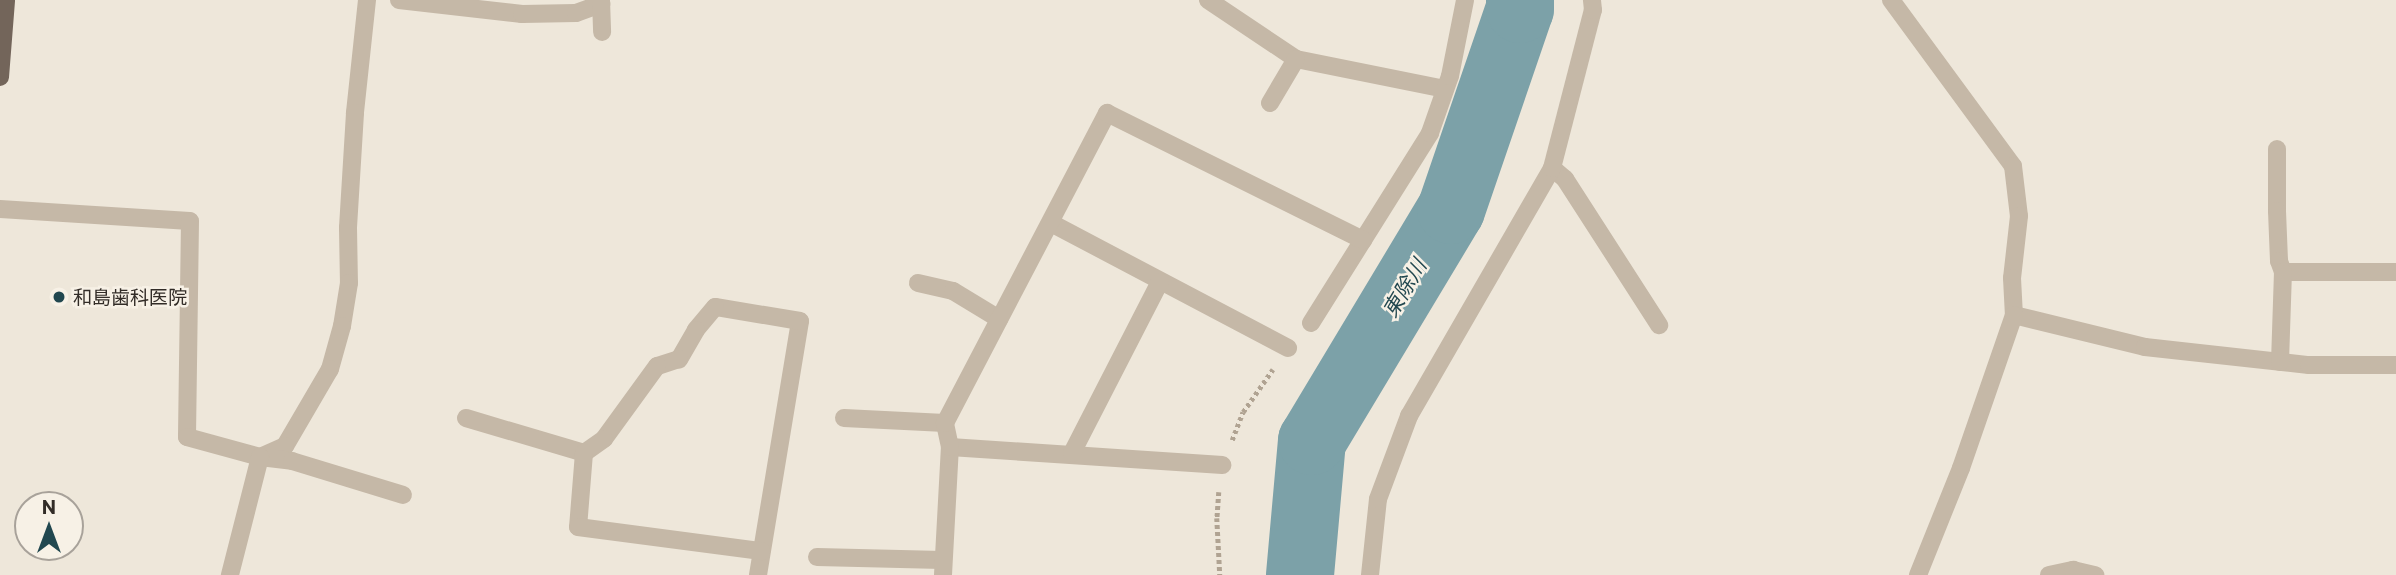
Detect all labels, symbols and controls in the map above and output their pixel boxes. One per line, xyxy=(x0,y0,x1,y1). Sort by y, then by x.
water label: 東除川 xyxy=(1377,255,1431,321)
place label: 和島歯科医院 xyxy=(73,286,187,308)
marker: 和島歯科医院 xyxy=(51,289,67,305)
north arrow xyxy=(14,491,84,561)
text: N xyxy=(42,495,56,518)

